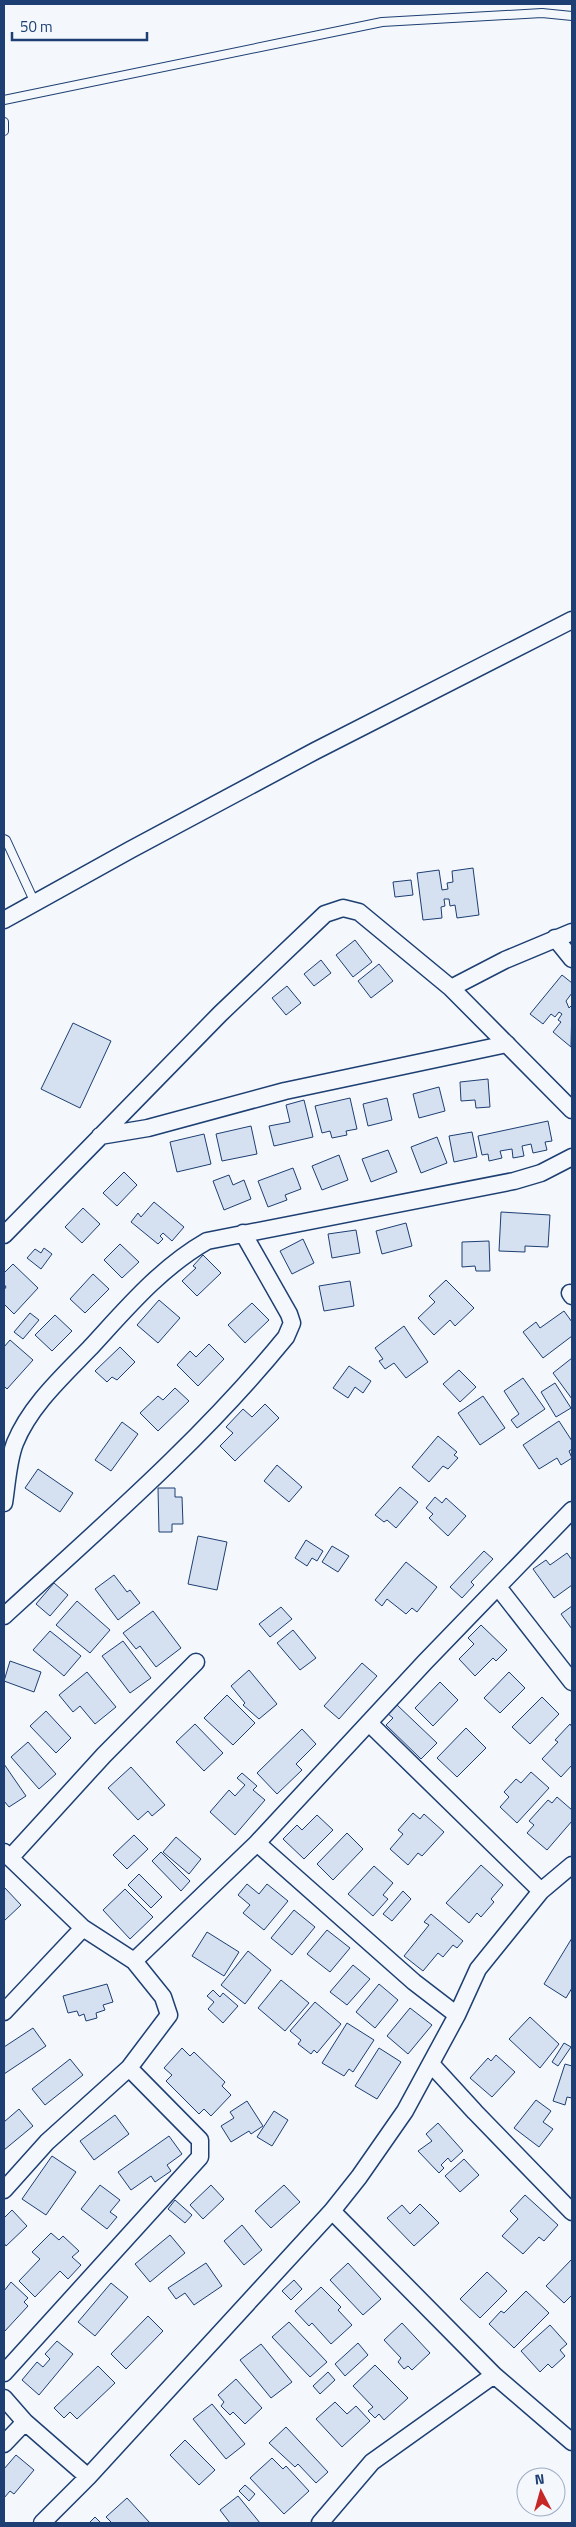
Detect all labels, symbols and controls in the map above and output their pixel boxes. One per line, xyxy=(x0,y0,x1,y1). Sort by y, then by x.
scale bar xyxy=(12,10,148,42)
text: 50 m xyxy=(20,15,53,38)
north arrow xyxy=(516,2467,566,2517)
text: N xyxy=(534,2468,546,2490)

